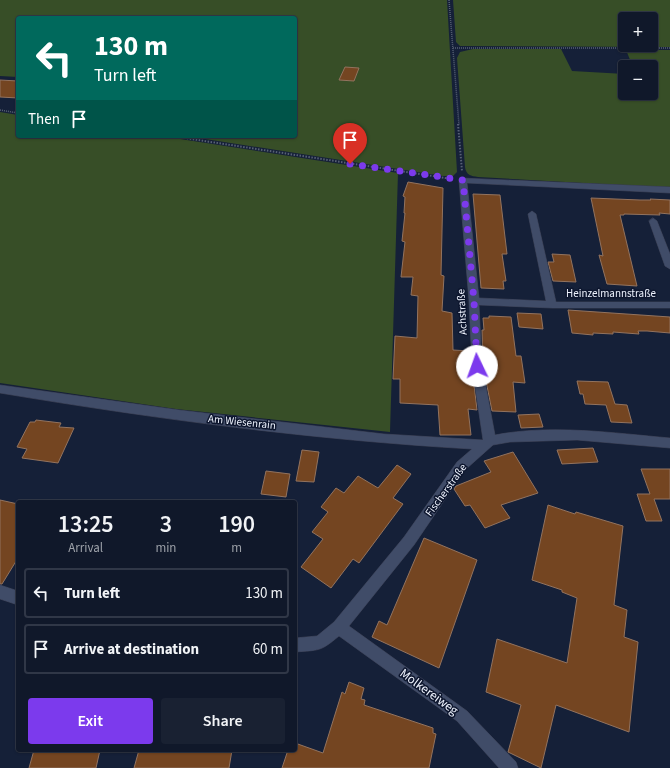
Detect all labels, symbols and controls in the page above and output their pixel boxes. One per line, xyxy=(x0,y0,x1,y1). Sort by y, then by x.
map controls xyxy=(618,12,658,100)
button: + xyxy=(618,12,658,52)
text: 130 m xyxy=(94,26,168,66)
icon: left xyxy=(28,32,80,84)
button: − xyxy=(618,60,658,100)
text: Turn left xyxy=(94,63,156,88)
icon: arrive xyxy=(68,108,90,130)
text: Then xyxy=(28,109,60,130)
pin xyxy=(333,123,367,164)
icon: arrive xyxy=(339,129,361,151)
street label: Heinzelmannstraße xyxy=(566,286,656,301)
street label: Achstraße xyxy=(453,288,471,335)
position arrow xyxy=(456,345,498,387)
street label: Am Wiesenrain xyxy=(207,411,277,433)
street label: Fischerstraße xyxy=(422,460,471,519)
text: 13:25 xyxy=(58,507,114,542)
text: 3 xyxy=(160,507,172,542)
text: 190 xyxy=(218,507,255,542)
text: Arrival xyxy=(68,539,103,557)
text: min xyxy=(155,539,176,557)
text: m xyxy=(231,539,242,557)
icon: left xyxy=(30,582,52,604)
text: Turn left xyxy=(64,583,120,604)
text: 130 m xyxy=(245,583,283,604)
icon: arrive xyxy=(30,638,52,660)
text: Arrive at destination xyxy=(64,639,199,660)
text: 60 m xyxy=(253,639,283,660)
street label: Molkereiweg xyxy=(396,665,462,720)
button: Exit xyxy=(28,698,153,744)
button: Share xyxy=(161,698,285,744)

